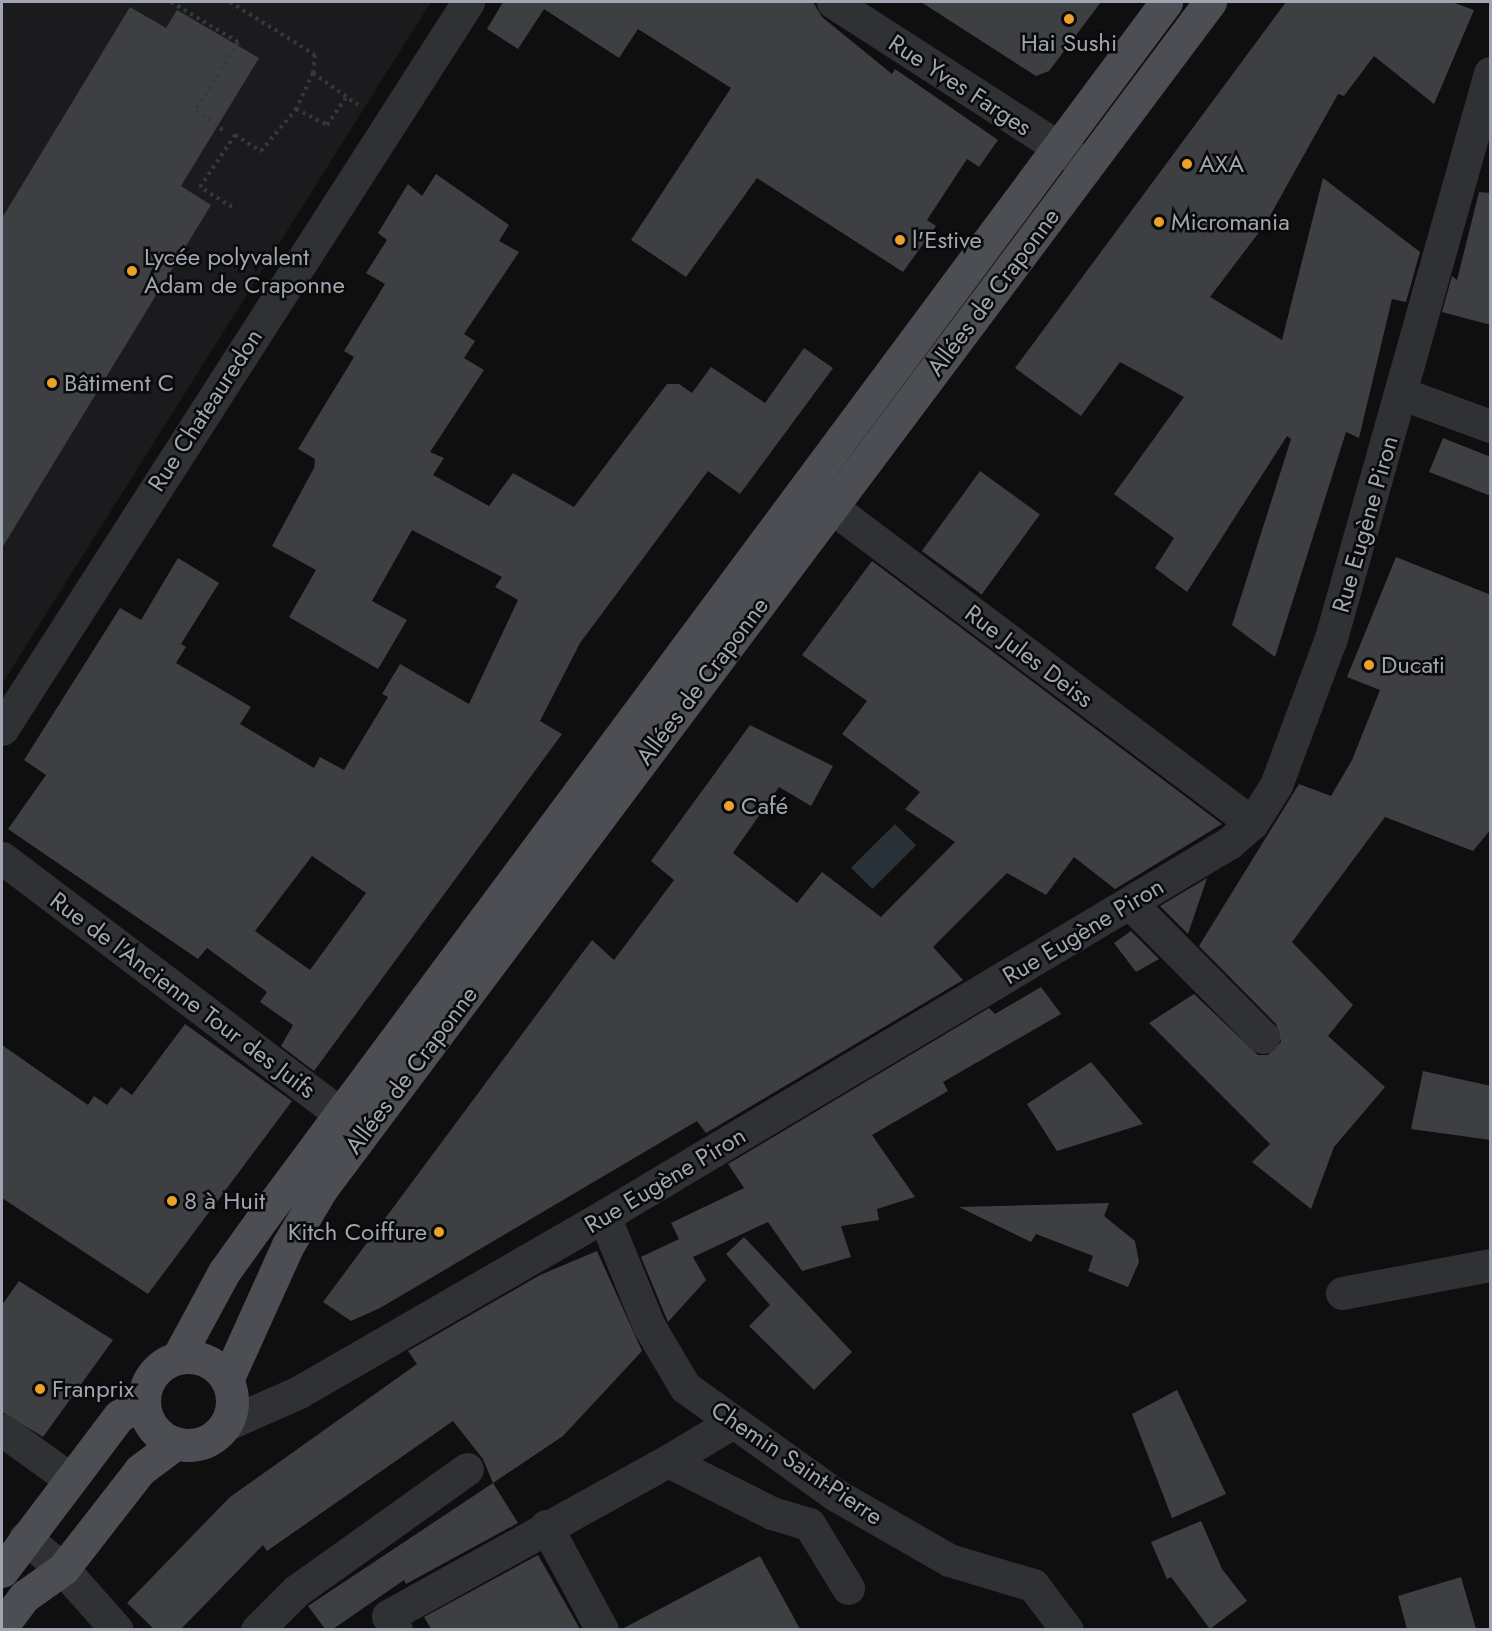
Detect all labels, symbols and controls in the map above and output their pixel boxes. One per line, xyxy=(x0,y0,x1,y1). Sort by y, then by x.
marker: Hai Sushi xyxy=(1062,12,1076,26)
street label: Rue Yves Farges xyxy=(883,28,1037,142)
place label: Hai Sushi xyxy=(1021,29,1117,57)
place label: AXA xyxy=(1199,150,1244,178)
marker: AXA xyxy=(1180,157,1194,171)
street label: Allées de Craponne xyxy=(921,203,1065,381)
place label: Micromania xyxy=(1171,208,1290,236)
marker: Micromania xyxy=(1152,215,1166,229)
place label: l'Estive xyxy=(912,226,982,254)
marker: l'Estive xyxy=(893,233,907,247)
place label: Lycée polyvalent Adam de Craponne xyxy=(144,243,345,299)
marker: Lycée polyvalent Adam de Craponne xyxy=(125,264,139,278)
street label: Rue Chateauredon xyxy=(142,323,268,497)
place label: Bâtiment C xyxy=(64,369,174,397)
marker: Bâtiment C xyxy=(45,376,59,390)
street label: Rue Eugène Piron xyxy=(1326,432,1404,616)
street label: Allées de Craponne xyxy=(630,592,774,770)
street label: Rue Jules Deiss xyxy=(959,598,1099,714)
place label: Ducati xyxy=(1381,651,1445,679)
marker: Ducati xyxy=(1362,658,1376,672)
place label: Café xyxy=(741,792,788,820)
marker: Café xyxy=(722,799,736,813)
street label: Rue Eugène Piron xyxy=(997,872,1169,990)
street label: Rue de l'Ancienne Tour des Juifs xyxy=(45,886,321,1104)
street label: Allées de Craponne xyxy=(339,981,483,1159)
street label: Rue Eugène Piron xyxy=(579,1121,751,1239)
place label: 8 à Huit xyxy=(184,1187,265,1215)
marker: 8 à Huit xyxy=(165,1194,179,1208)
place label: Kitch Coiffure xyxy=(288,1218,427,1246)
marker: Kitch Coiffure xyxy=(432,1225,446,1239)
place label: Franprix xyxy=(52,1375,134,1403)
marker: Franprix xyxy=(33,1382,47,1396)
street label: Chemin Saint-Pierre xyxy=(706,1395,888,1531)

